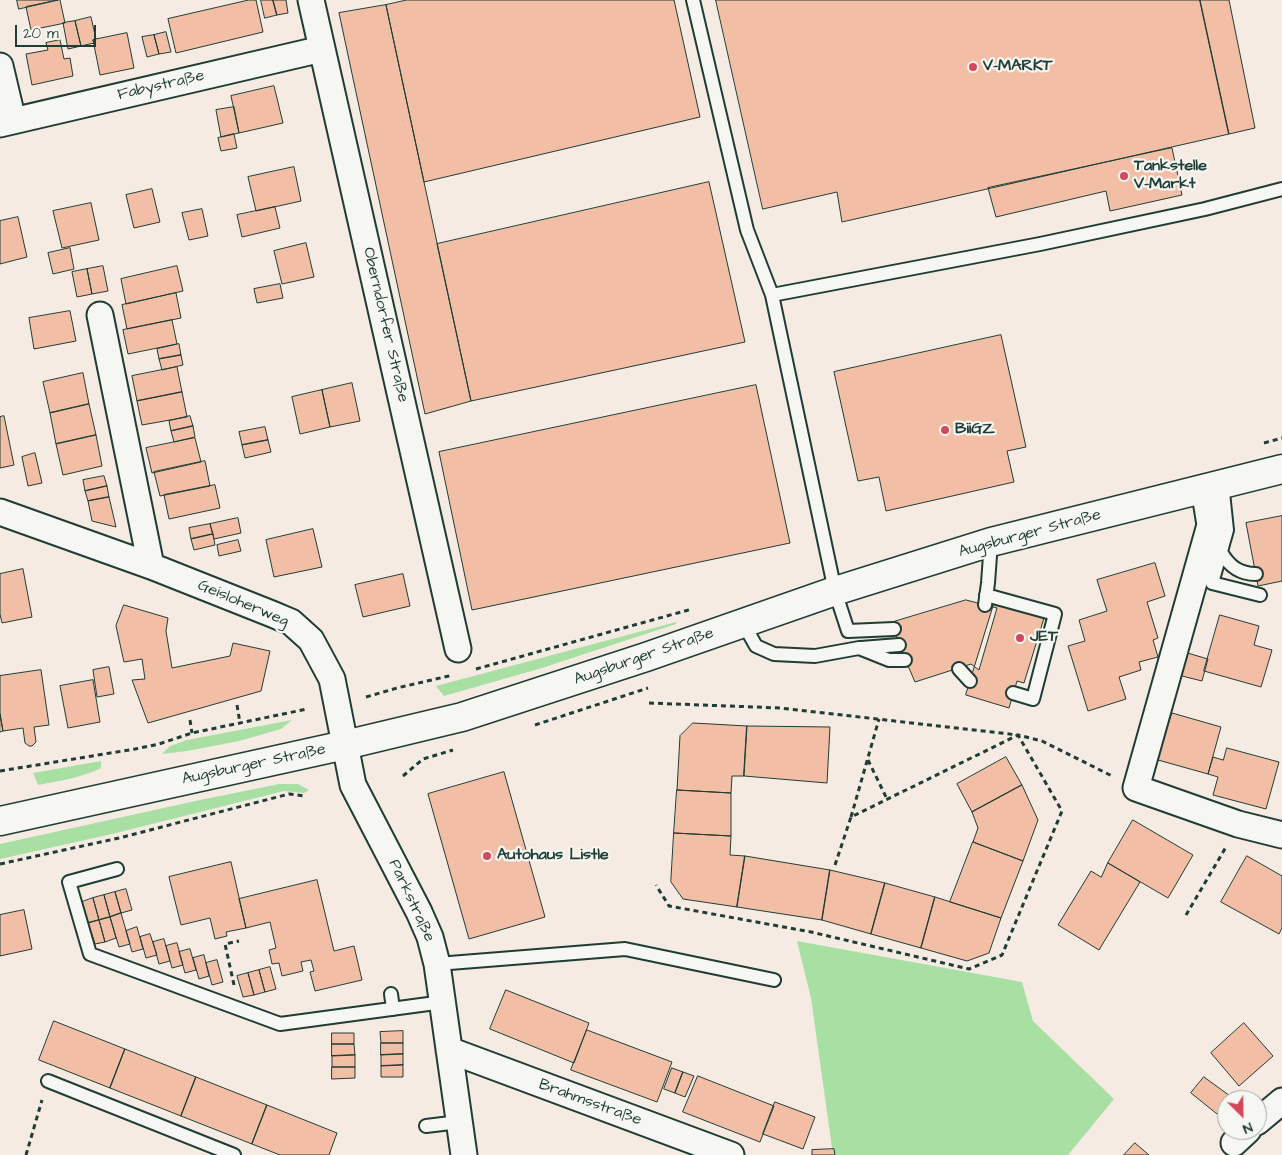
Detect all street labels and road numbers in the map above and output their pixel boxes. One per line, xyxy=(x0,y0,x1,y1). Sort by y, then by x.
street label: Fabystraße xyxy=(116,67,206,105)
street label: Oberndorfer Straße xyxy=(358,246,412,404)
street label: Augsburger Straße xyxy=(957,506,1103,562)
street label: Geisloherweg xyxy=(195,576,291,632)
street label: Augsburger Straße xyxy=(572,624,716,690)
street label: Augsburger Straße xyxy=(180,740,328,790)
street label: Parkstraße xyxy=(384,857,438,945)
street label: Brahmsstraße xyxy=(536,1075,644,1131)

